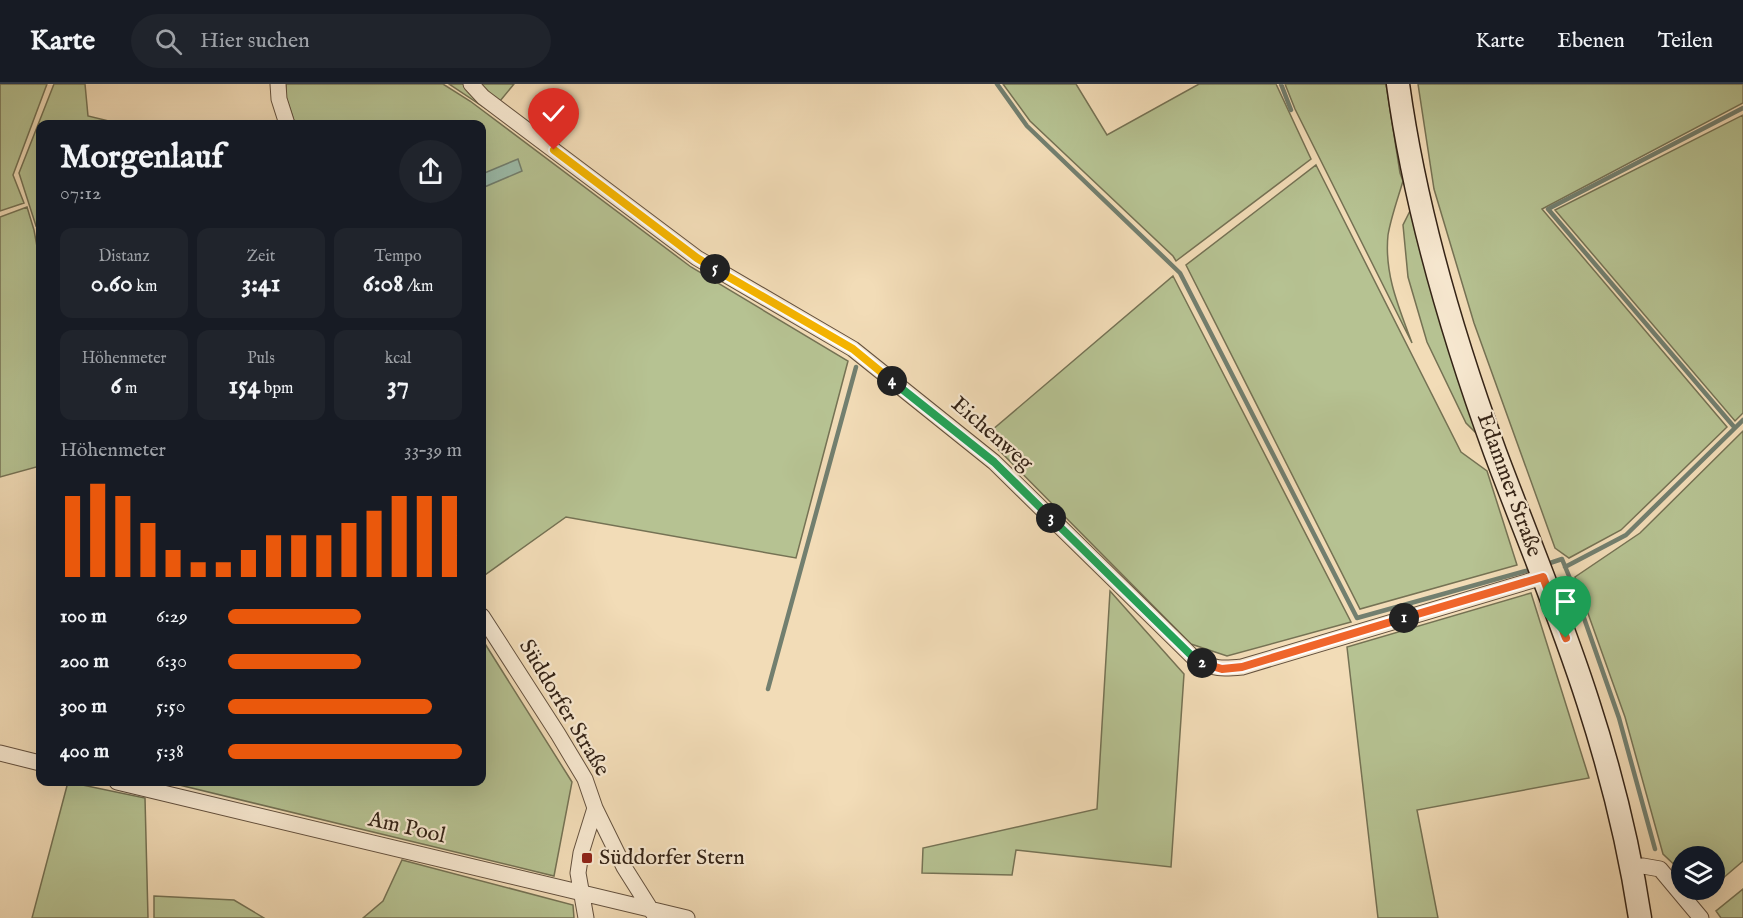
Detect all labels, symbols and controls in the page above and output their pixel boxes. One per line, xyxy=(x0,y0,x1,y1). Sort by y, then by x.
search box xyxy=(131,14,551,68)
text: Karte xyxy=(30,24,95,59)
icon: search xyxy=(152,25,185,58)
text: Hier suchen xyxy=(200,27,310,55)
text: Karte xyxy=(1476,28,1524,55)
text: Ebenen xyxy=(1557,28,1625,55)
text: Teilen xyxy=(1658,28,1713,55)
pin xyxy=(528,88,579,150)
icon: check xyxy=(537,97,570,130)
text: Morgenlauf xyxy=(60,137,224,179)
button: share xyxy=(399,140,462,203)
text: 07:12 xyxy=(60,181,101,206)
text: Distanz xyxy=(98,247,150,267)
text: Zeit xyxy=(247,247,275,267)
text: Tempo xyxy=(374,247,422,267)
pin: 5 xyxy=(700,254,730,284)
text: 5 xyxy=(712,259,718,279)
text: 0.60 xyxy=(91,267,133,300)
text: 3:41 xyxy=(242,267,281,300)
text: 6:08 xyxy=(363,267,403,300)
text: km xyxy=(133,277,157,297)
text: /km xyxy=(403,277,433,297)
text: Höhenmeter xyxy=(82,349,166,369)
text: Puls xyxy=(247,349,275,369)
text: kcal xyxy=(385,349,411,369)
pin: 4 xyxy=(877,366,907,396)
text: 6 xyxy=(111,369,122,402)
text: 154 xyxy=(229,369,260,402)
text: 37 xyxy=(387,369,409,402)
text: 4 xyxy=(888,371,896,391)
text: m xyxy=(122,379,137,399)
text: bpm xyxy=(260,379,293,399)
street label: Eichenweg xyxy=(945,391,1040,478)
street label: Edammer Straße xyxy=(1470,409,1548,561)
text: Höhenmeter xyxy=(60,438,166,463)
text: 33–39 m xyxy=(404,438,462,463)
pin: 3 xyxy=(1036,503,1066,533)
text: 3 xyxy=(1048,508,1054,528)
pin xyxy=(1540,576,1591,638)
icon: arrive xyxy=(1549,585,1582,618)
pin: 1 xyxy=(1389,603,1419,633)
text: 100 m xyxy=(60,604,107,629)
text: 6:29 xyxy=(156,604,188,629)
text: 1 xyxy=(1401,608,1407,628)
street label: Süddorfer Straße xyxy=(512,634,616,782)
pin: 2 xyxy=(1187,648,1217,678)
text: 200 m xyxy=(60,649,109,674)
text: 6:30 xyxy=(156,649,187,674)
text: 2 xyxy=(1198,653,1206,673)
text: 300 m xyxy=(60,694,107,719)
text: 5:50 xyxy=(156,694,186,719)
text: 400 m xyxy=(60,739,109,764)
text: 5:38 xyxy=(156,739,184,764)
street label: Am Pool xyxy=(365,805,448,850)
place label: Süddorfer Stern xyxy=(599,844,745,872)
map controls xyxy=(1671,846,1725,900)
button: layers xyxy=(1671,846,1725,900)
marker: Süddorfer Stern xyxy=(580,851,594,865)

